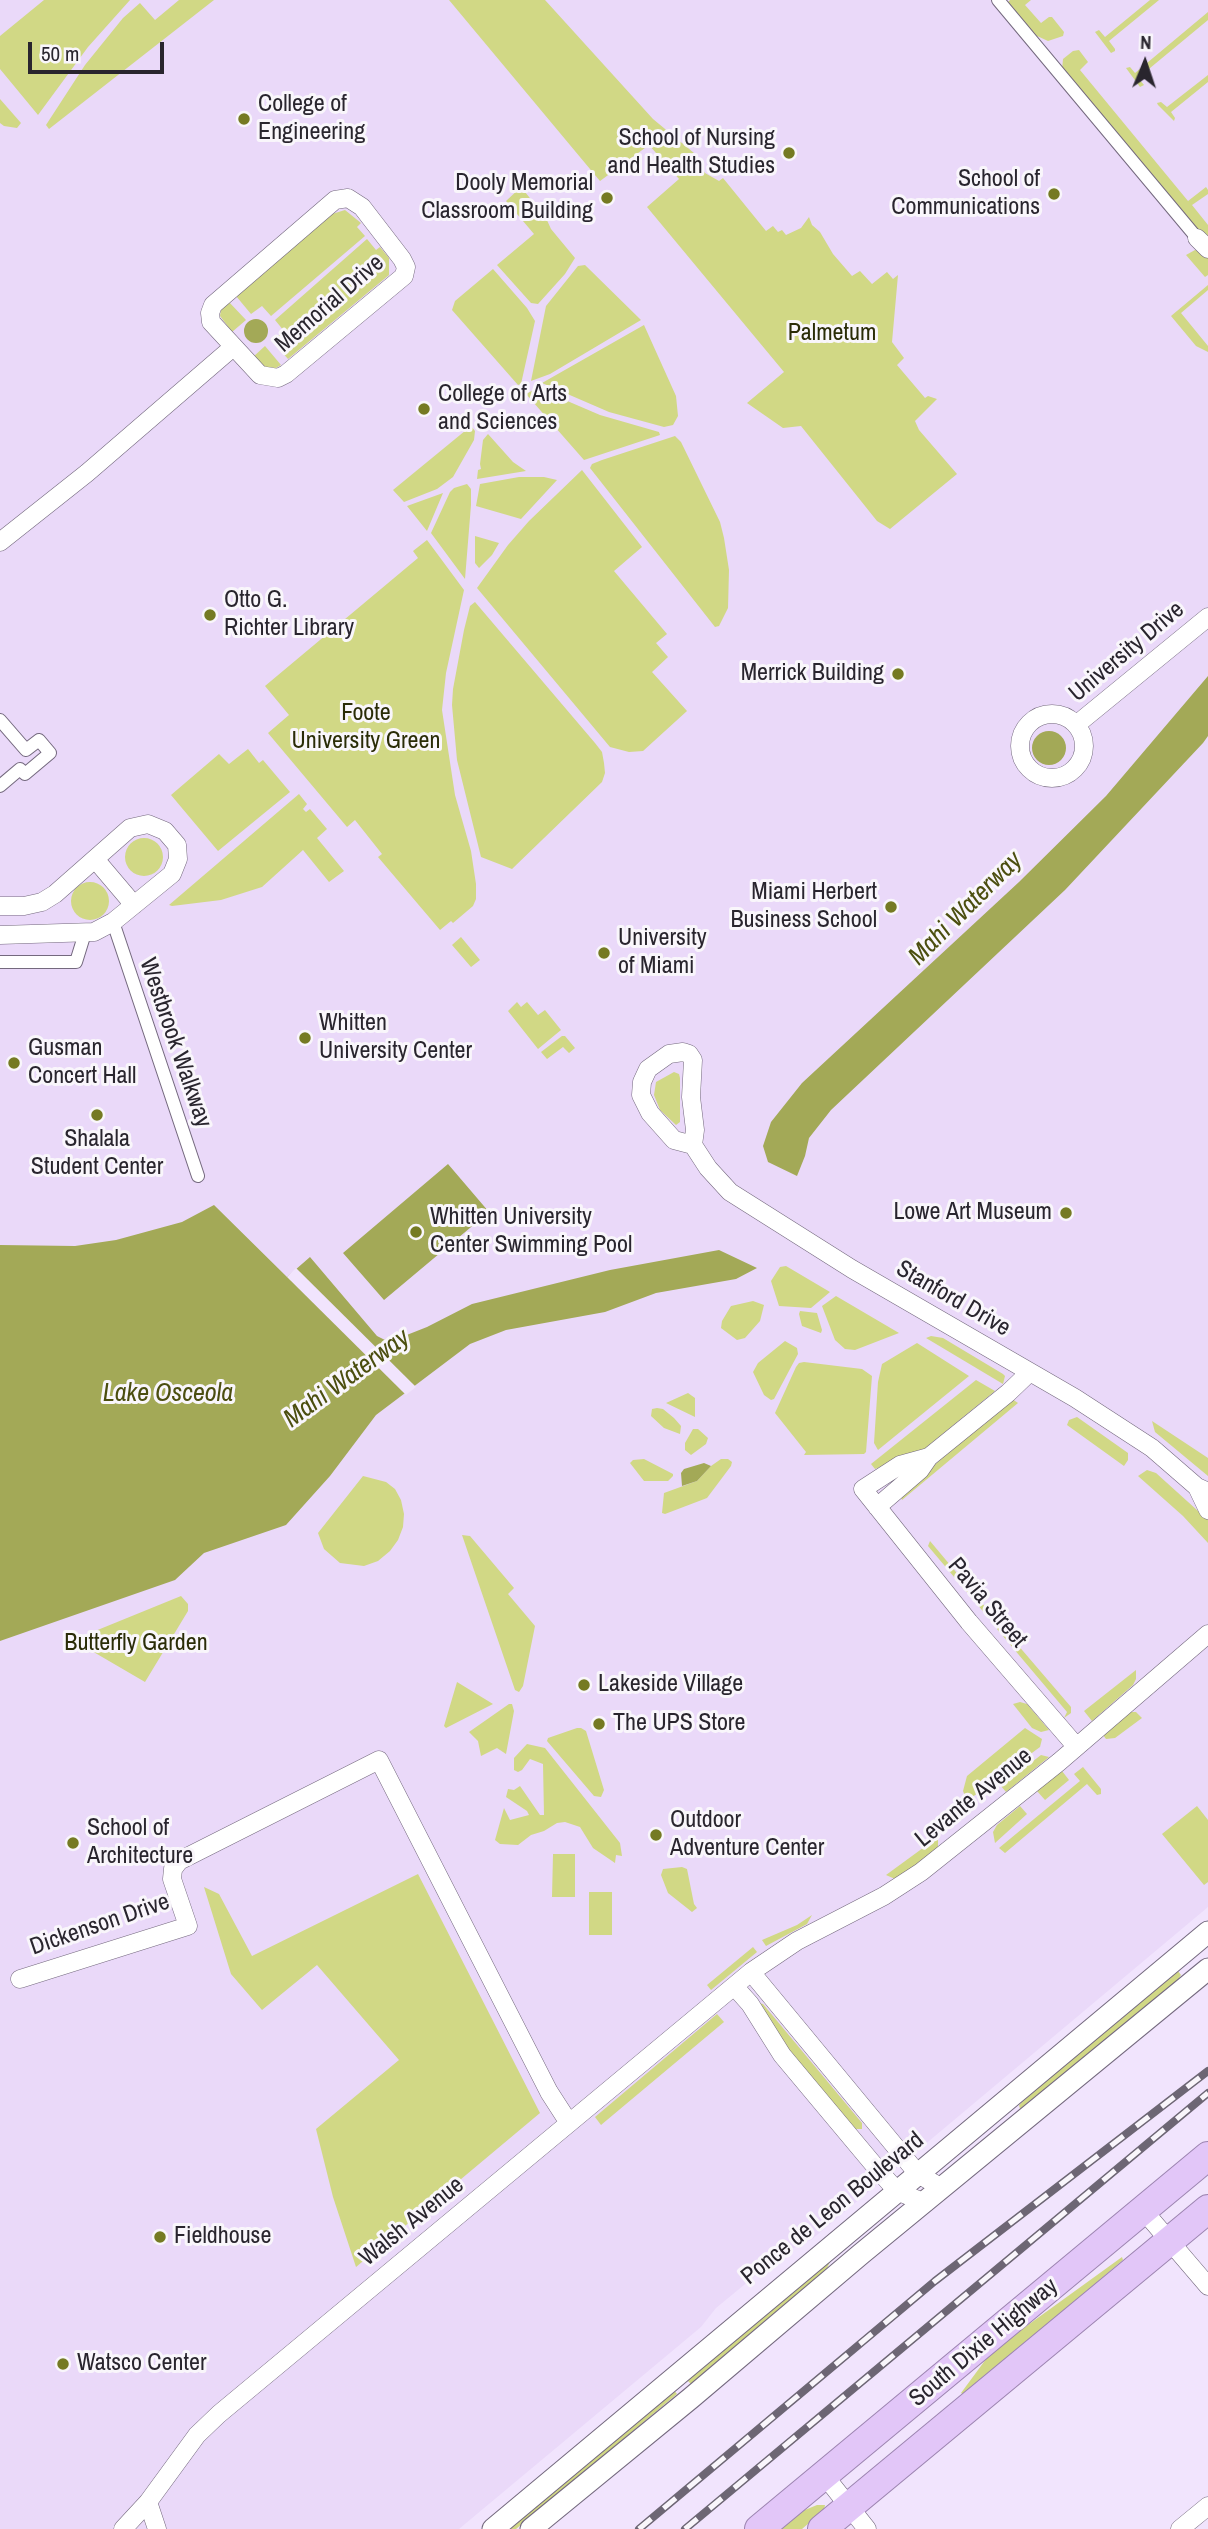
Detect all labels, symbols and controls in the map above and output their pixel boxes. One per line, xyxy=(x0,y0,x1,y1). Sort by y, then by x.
scale bar xyxy=(32,28,168,72)
north arrow xyxy=(1110,28,1180,98)
text: N xyxy=(1140,29,1152,55)
text: 50 m xyxy=(41,39,79,68)
place label: College of Engineering xyxy=(258,91,365,147)
marker: College of Engineering xyxy=(236,111,252,127)
place label: School of Nursing and Health Studies xyxy=(608,125,775,181)
marker: School of Nursing and Health Studies xyxy=(781,145,797,161)
place label: School of Communications xyxy=(891,166,1040,222)
place label: Dooly Memorial Classroom Building xyxy=(421,170,593,226)
marker: School of Communications xyxy=(1046,186,1062,202)
marker: Dooly Memorial Classroom Building xyxy=(599,190,615,206)
street label: Memorial Drive xyxy=(270,249,390,359)
park label: Palmetum xyxy=(788,320,876,348)
place label: College of Arts and Sciences xyxy=(438,381,567,437)
marker: College of Arts and Sciences xyxy=(416,401,432,417)
place label: Otto G. Richter Library xyxy=(224,587,354,643)
street label: University Drive xyxy=(1064,596,1190,708)
marker: Otto G. Richter Library xyxy=(202,607,218,623)
place label: Merrick Building xyxy=(741,660,884,688)
marker: Merrick Building xyxy=(890,666,906,682)
park label: Foote University Green xyxy=(292,700,440,756)
water label: Mahi Waterway xyxy=(903,846,1029,972)
place label: Miami Herbert Business School xyxy=(730,879,877,935)
marker: Miami Herbert Business School xyxy=(883,899,899,915)
place label: University of Miami xyxy=(618,925,707,981)
marker: University of Miami xyxy=(596,945,612,961)
street label: Westbrook Walkway xyxy=(133,955,217,1131)
place label: Whitten University Center xyxy=(319,1010,472,1066)
marker: Whitten University Center xyxy=(297,1030,313,1046)
place label: Gusman Concert Hall xyxy=(28,1035,136,1091)
marker: Gusman Concert Hall xyxy=(6,1055,22,1071)
marker: Shalala Student Center xyxy=(89,1107,105,1123)
place label: Shalala Student Center xyxy=(31,1126,163,1182)
place label: Lowe Art Museum xyxy=(893,1199,1052,1227)
place label: Whitten University Center Swimming Pool xyxy=(430,1204,632,1260)
marker: Lowe Art Museum xyxy=(1058,1205,1074,1221)
marker: Whitten University Center Swimming Pool xyxy=(408,1224,424,1240)
street label: Stanford Drive xyxy=(891,1255,1015,1343)
water label: Mahi Waterway xyxy=(278,1323,416,1435)
water label: Lake Osceola xyxy=(103,1378,233,1410)
street label: Pavia Street xyxy=(941,1552,1033,1654)
park label: Butterfly Garden xyxy=(64,1630,208,1658)
place label: Lakeside Village xyxy=(598,1671,743,1699)
marker: Lakeside Village xyxy=(576,1677,592,1693)
place label: The UPS Store xyxy=(613,1710,745,1738)
marker: The UPS Store xyxy=(591,1716,607,1732)
street label: Levante Avenue xyxy=(910,1742,1038,1854)
place label: Outdoor Adventure Center xyxy=(670,1807,824,1863)
place label: School of Architecture xyxy=(87,1815,193,1871)
marker: Outdoor Adventure Center xyxy=(648,1827,664,1843)
marker: School of Architecture xyxy=(65,1835,81,1851)
street label: Dickenson Drive xyxy=(27,1888,173,1962)
street label: Ponce de Leon Boulevard xyxy=(736,2127,930,2291)
street label: Walsh Avenue xyxy=(354,2171,470,2273)
place label: Fieldhouse xyxy=(174,2223,271,2251)
marker: Fieldhouse xyxy=(152,2229,168,2245)
street label: South Dixie Highway xyxy=(904,2273,1064,2413)
place label: Watsco Center xyxy=(77,2350,206,2378)
marker: Watsco Center xyxy=(55,2356,71,2372)

